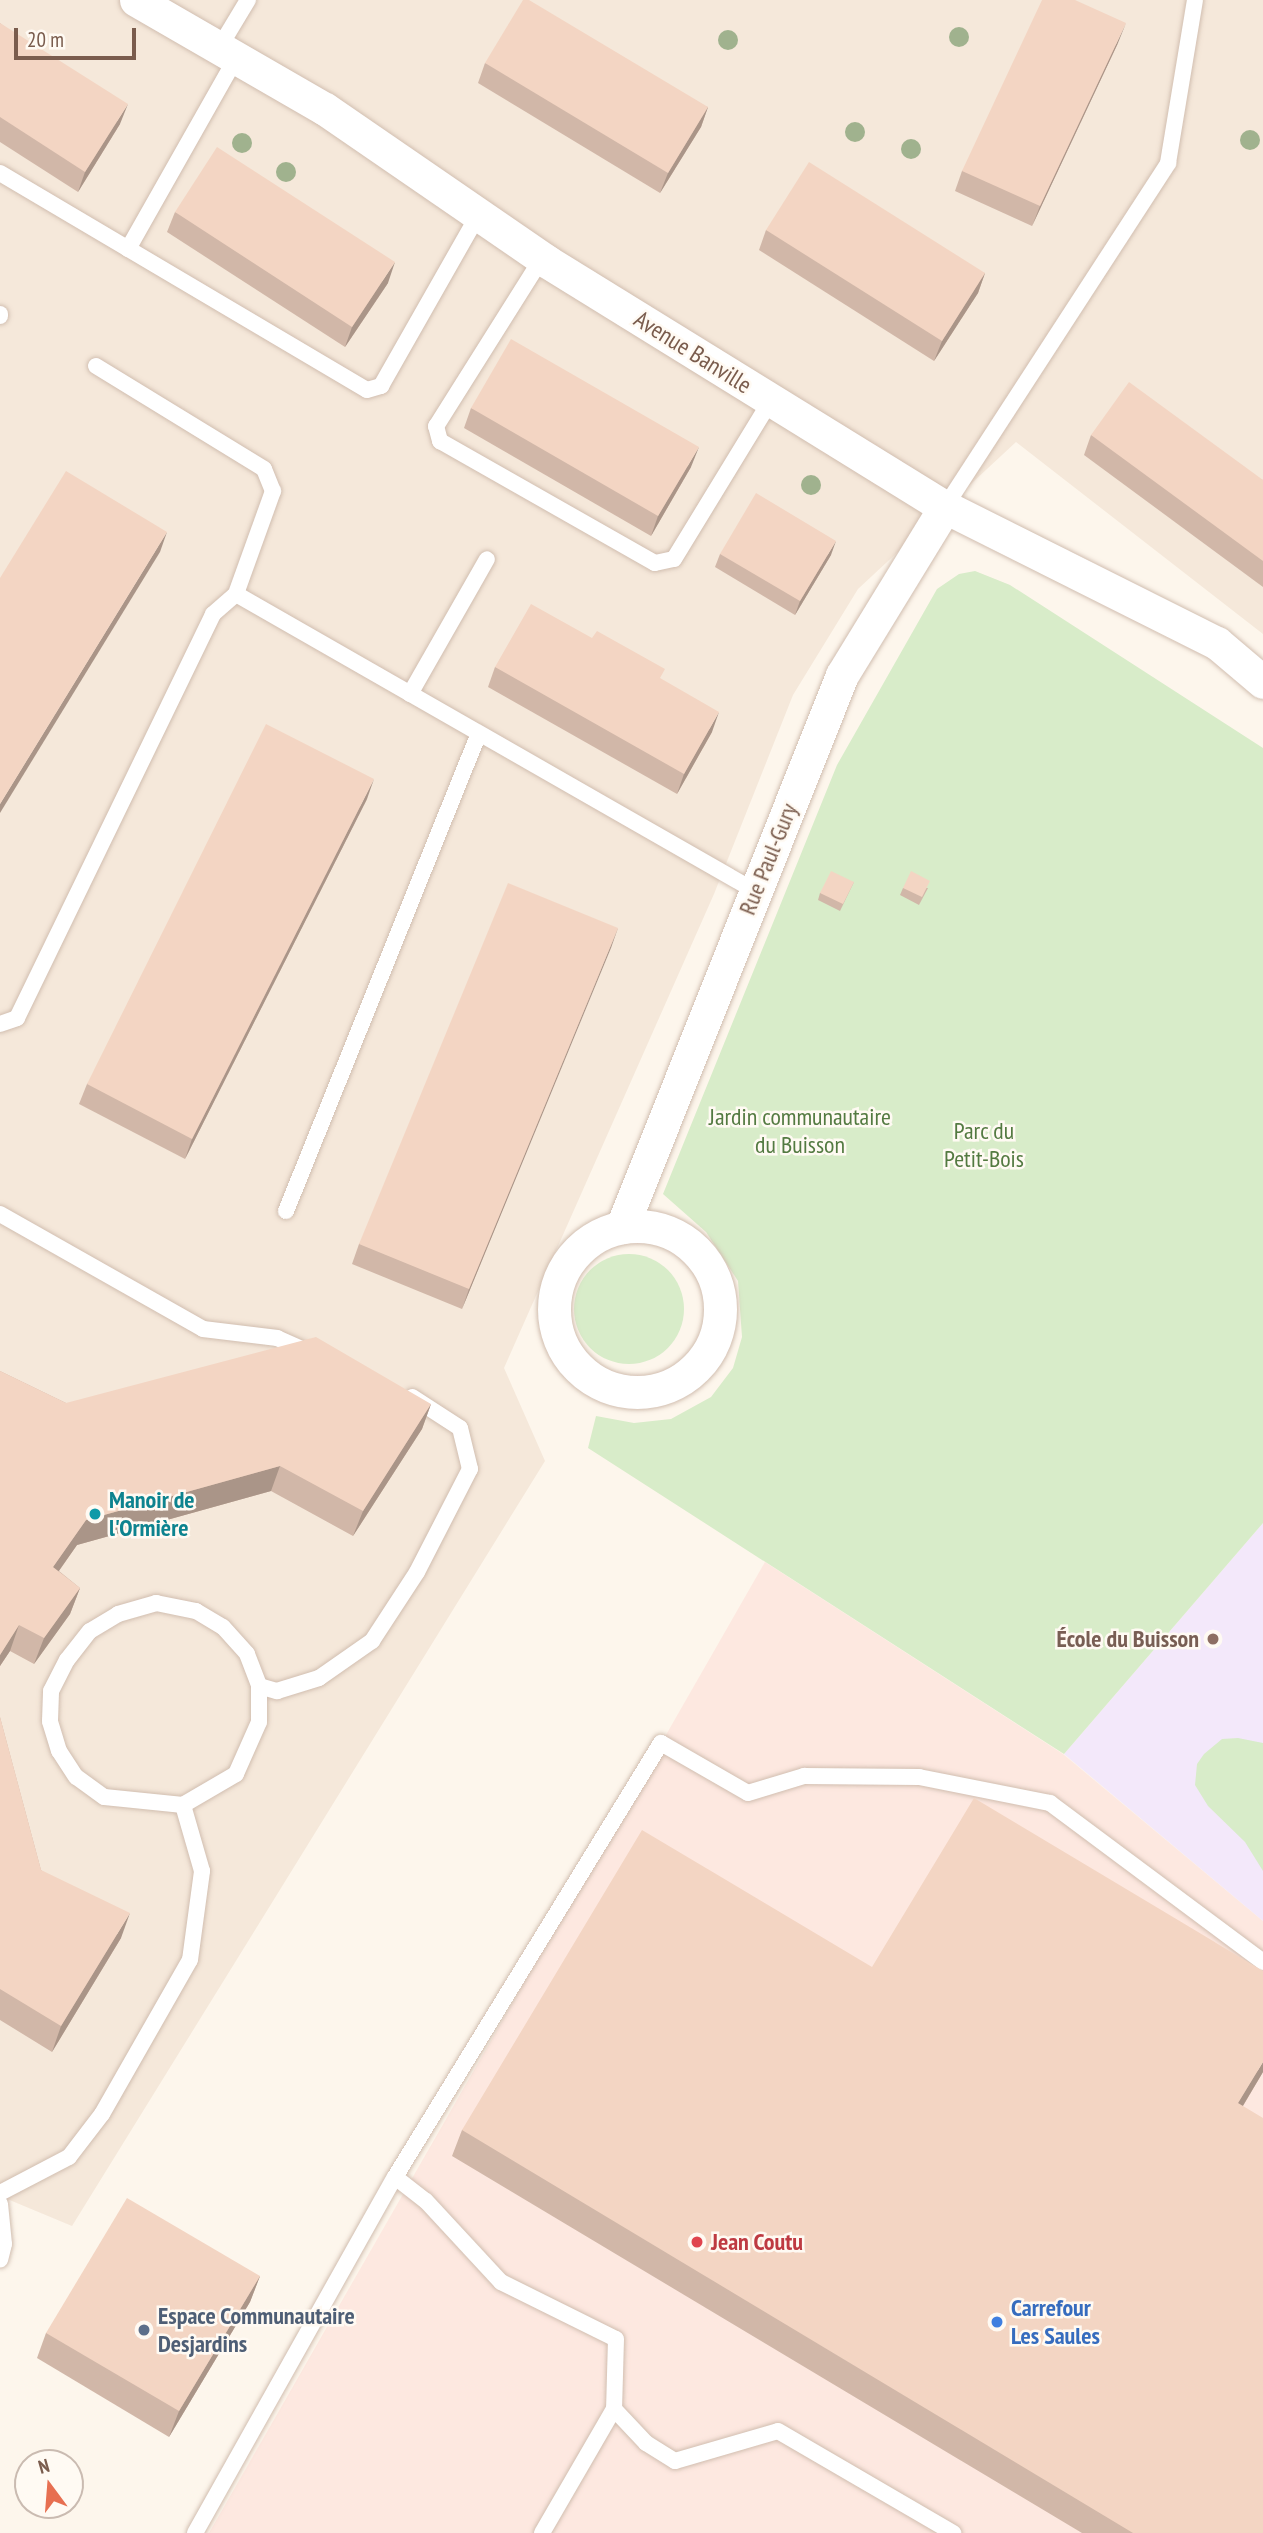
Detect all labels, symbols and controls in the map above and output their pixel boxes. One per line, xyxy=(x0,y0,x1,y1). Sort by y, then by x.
scale bar xyxy=(18,14,140,58)
text: 20 m xyxy=(27,26,64,53)
street label: Avenue Banville xyxy=(629,305,757,399)
street label: Rue Paul-Gury xyxy=(733,799,803,919)
park label: Jardin communautaire du Buisson xyxy=(709,1103,891,1159)
park label: Parc du Petit-Bois xyxy=(944,1117,1024,1173)
place label: Manoir de l'Ormière xyxy=(109,1486,195,1542)
marker: Manoir de l'Ormière xyxy=(87,1506,103,1522)
place label: École du Buisson xyxy=(1056,1625,1199,1653)
marker: École du Buisson xyxy=(1205,1631,1221,1647)
place label: Jean Coutu xyxy=(711,2228,803,2256)
marker: Jean Coutu xyxy=(689,2234,705,2250)
place label: Carrefour Les Saules xyxy=(1011,2294,1100,2350)
place label: Espace Communautaire Desjardins xyxy=(158,2302,355,2358)
marker: Carrefour Les Saules xyxy=(989,2314,1005,2330)
marker: Espace Communautaire Desjardins xyxy=(136,2322,152,2338)
north arrow xyxy=(14,2449,84,2519)
text: N xyxy=(36,2453,52,2479)

